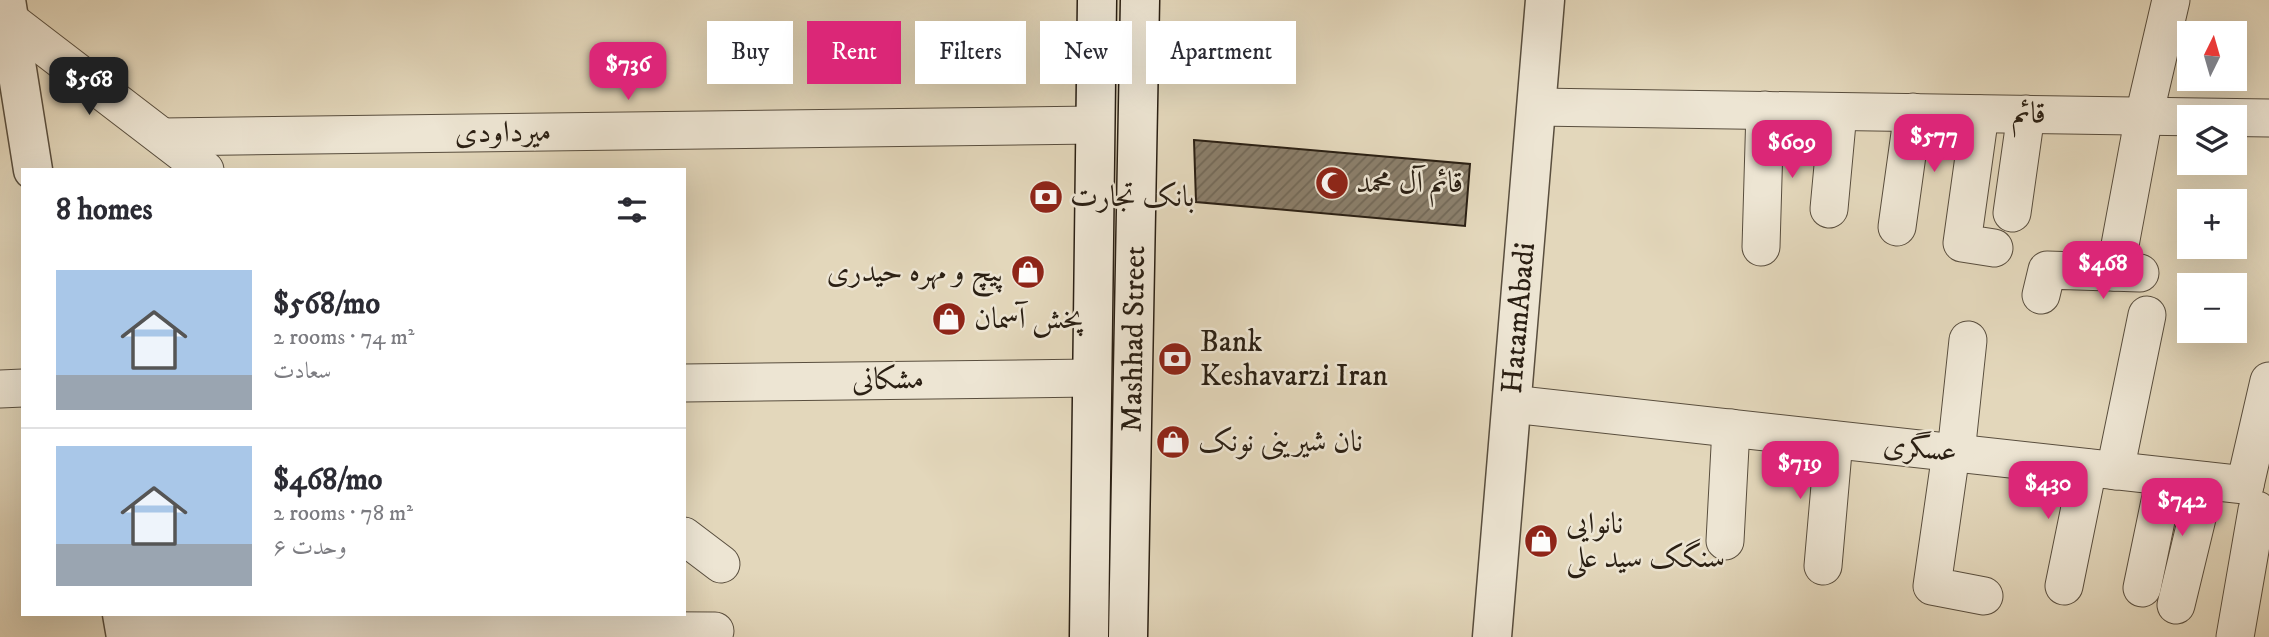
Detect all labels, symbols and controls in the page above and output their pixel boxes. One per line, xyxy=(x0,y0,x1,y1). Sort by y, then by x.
chip: Buy xyxy=(707,21,793,84)
chip: Rent xyxy=(807,21,901,84)
chip: Filters xyxy=(915,21,1026,84)
chip: New xyxy=(1040,21,1132,84)
chip: Apartment xyxy=(1146,21,1296,84)
north arrow xyxy=(2177,21,2247,91)
map controls xyxy=(2177,21,2247,343)
pin: $736 xyxy=(587,42,669,102)
text: $736 xyxy=(605,50,651,79)
pin: $568 xyxy=(48,58,130,117)
text: $568 xyxy=(65,65,113,94)
street label: قائم xyxy=(2012,95,2046,139)
button: layers xyxy=(2177,105,2247,175)
street label: میرداودی xyxy=(454,114,552,152)
pin: $577 xyxy=(1893,114,1975,174)
pin: $609 xyxy=(1751,120,1833,180)
text: $577 xyxy=(1910,122,1958,151)
text: $609 xyxy=(1768,128,1816,157)
mosque icon: قائم آل محمد xyxy=(1313,164,1351,202)
place label: قائم آل محمد xyxy=(1356,164,1463,208)
bank icon: بانک تجارت xyxy=(1027,178,1065,216)
place label: بانک تجارت xyxy=(1070,179,1195,216)
button: + xyxy=(2177,189,2247,259)
icon: filters xyxy=(613,191,651,229)
text: 8 homes xyxy=(56,192,153,229)
street label: HatamAbadi xyxy=(1494,241,1544,395)
pin: $468 xyxy=(2062,242,2144,301)
street label: Mashhad Street xyxy=(1114,245,1154,433)
text: $468 xyxy=(2078,249,2128,278)
shop icon: پیچ و مهره حیدری xyxy=(1009,253,1047,291)
place label: پیچ و مهره حیدری xyxy=(827,254,1004,298)
button: − xyxy=(2177,273,2247,343)
text: $568/mo xyxy=(273,286,380,323)
icon: home xyxy=(112,298,196,382)
shop icon: پخش آسمان xyxy=(930,300,968,338)
place label: پخش آسمان xyxy=(974,300,1084,338)
text: 2 rooms · 74 m² xyxy=(273,323,414,352)
place label: Bank Keshavarzi Iran xyxy=(1200,324,1388,395)
bank icon: Bank Keshavarzi Iran xyxy=(1156,340,1194,378)
text: سعادت xyxy=(273,357,331,386)
street label: مشکانی xyxy=(852,361,924,399)
shop icon: نان شیرینی نونک xyxy=(1154,423,1192,461)
place label: نان شیرینی نونک xyxy=(1198,424,1363,461)
street label: عسگری xyxy=(1881,426,1959,471)
pin: $719 xyxy=(1759,442,1841,501)
text: $719 xyxy=(1778,449,1822,478)
text: $468/mo xyxy=(273,462,382,499)
pin: $430 xyxy=(2007,462,2089,521)
text: $430 xyxy=(2025,469,2071,498)
icon: home xyxy=(112,474,196,558)
pin: $742 xyxy=(2141,478,2223,538)
text: $742 xyxy=(2158,486,2206,515)
text: 2 rooms · 78 m² xyxy=(273,499,413,528)
place label: نانوایی سنگک سید علی xyxy=(1566,506,1725,579)
shop icon: نانوایی سنگک سید علی xyxy=(1522,522,1560,560)
text: وحدت ۶ xyxy=(273,533,347,562)

